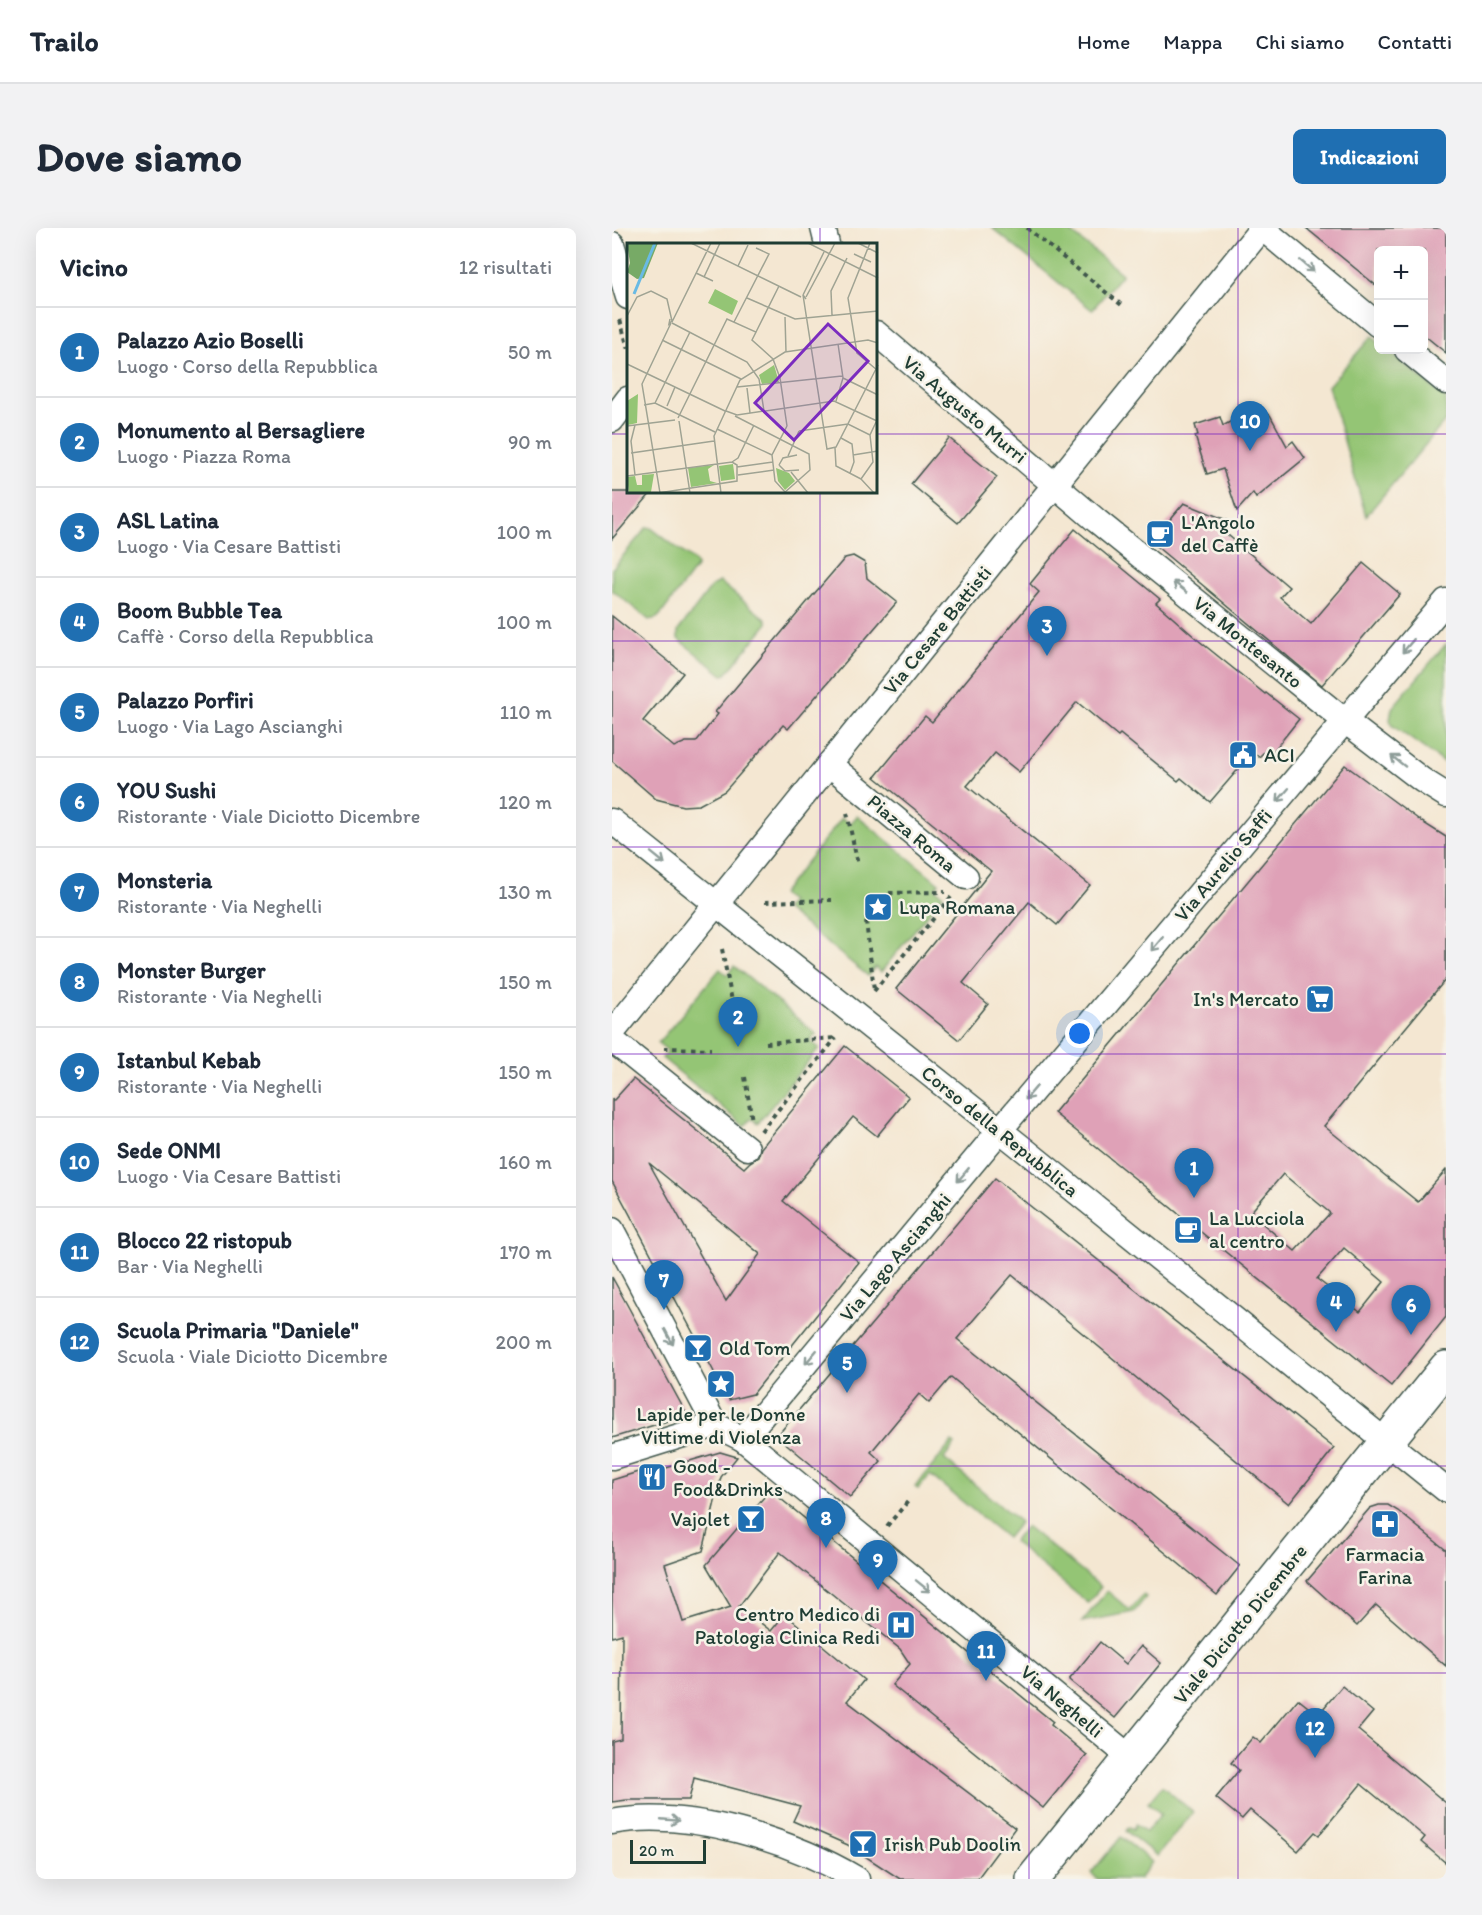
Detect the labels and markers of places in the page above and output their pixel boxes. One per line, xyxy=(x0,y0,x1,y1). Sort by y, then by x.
pin: 10 xyxy=(1230,402,1270,451)
place label: L'Angolo del Caffè xyxy=(1181,510,1258,557)
cafe icon: L'Angolo del Caffè xyxy=(1144,518,1176,550)
pin: 3 xyxy=(1028,606,1066,656)
public building icon: ACI xyxy=(1227,739,1259,771)
place label: ACI xyxy=(1264,743,1295,767)
place icon: Lupa Romana xyxy=(862,891,894,923)
place label: Lupa Romana xyxy=(899,895,1015,919)
supermarket icon: In's Mercato xyxy=(1304,983,1336,1015)
place label: In's Mercato xyxy=(1193,987,1299,1011)
pin: 2 xyxy=(718,998,758,1047)
pin: 1 xyxy=(1174,1148,1214,1198)
place label: La Lucciola al centro xyxy=(1209,1206,1304,1253)
cafe icon: La Lucciola al centro xyxy=(1172,1214,1204,1246)
pin: 7 xyxy=(644,1260,684,1310)
pin: 4 xyxy=(1316,1282,1356,1332)
pin: 6 xyxy=(1392,1286,1430,1335)
bar icon: Old Tom xyxy=(682,1332,714,1364)
place label: Old Tom xyxy=(719,1336,791,1360)
pin: 5 xyxy=(828,1344,866,1393)
place icon: Lapide per le Donne Vittime di Violenza xyxy=(705,1368,737,1400)
place label: Lapide per le Donne Vittime di Violenza xyxy=(637,1402,805,1449)
place label: Good - Food&Drinks xyxy=(673,1454,783,1501)
restaurant icon: Good - Food&Drinks xyxy=(636,1461,668,1493)
pin: 8 xyxy=(806,1498,846,1548)
bar icon: Vajolet xyxy=(735,1503,767,1535)
place label: Vajolet xyxy=(671,1507,730,1531)
pharmacy icon: Farmacia Farina xyxy=(1369,1508,1401,1540)
pin: 9 xyxy=(858,1540,898,1590)
place label: Farmacia Farina xyxy=(1346,1542,1425,1589)
place label: Centro Medico di Patologia Clinica Redi xyxy=(695,1602,880,1649)
hospital icon: Centro Medico di Patologia Clinica Redi xyxy=(885,1609,917,1641)
pin: 11 xyxy=(966,1632,1006,1681)
pin: 12 xyxy=(1296,1708,1334,1758)
bar icon: Irish Pub Doolin xyxy=(847,1828,879,1860)
place label: Irish Pub Doolin xyxy=(884,1832,1021,1856)

